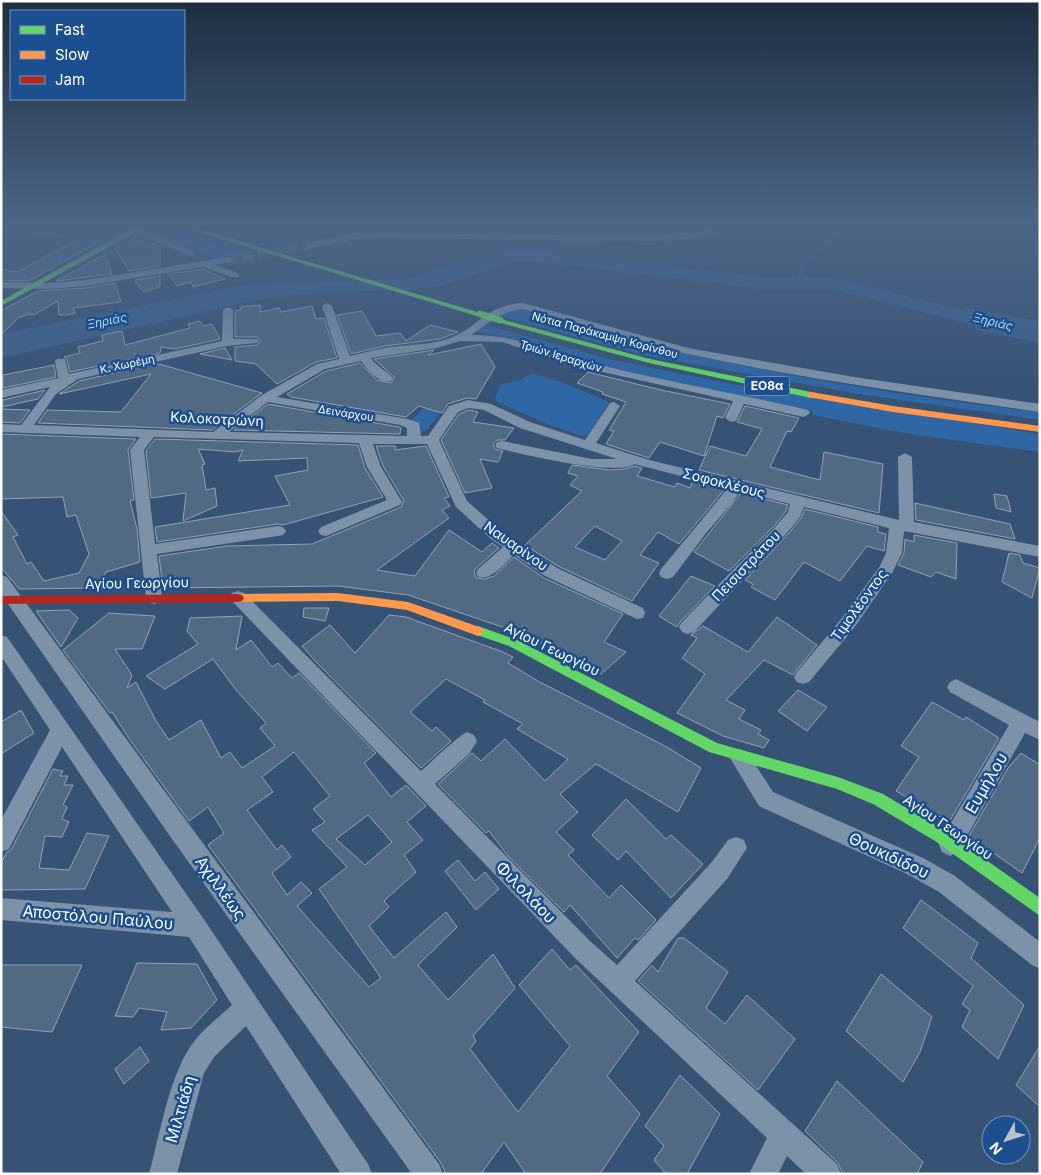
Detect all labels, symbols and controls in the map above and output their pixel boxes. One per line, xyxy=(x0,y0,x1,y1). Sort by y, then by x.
legend xyxy=(10,10,185,100)
text: Fast xyxy=(55,20,85,39)
text: Slow xyxy=(55,45,89,64)
text: Jam xyxy=(55,70,85,89)
water label: Ξηριάς xyxy=(86,309,128,332)
street label: Νότια Παράκαμψη Κορίνθου xyxy=(531,309,679,361)
water label: Ξηριάς xyxy=(972,309,1015,334)
street label: Τριών Ιεραρχών xyxy=(518,337,604,375)
street label: Κ. Χωρέμη xyxy=(98,351,156,377)
road number: ΕΟ8α xyxy=(744,376,790,396)
street label: Δεινάρχου xyxy=(317,402,375,424)
street label: Κολοκοτρώνη xyxy=(170,408,264,429)
street label: Σοφοκλέους xyxy=(681,464,767,501)
street label: Ναυαρίνου xyxy=(481,517,552,574)
street label: Πεισιστράτου xyxy=(708,527,783,604)
street label: Τιμολέοντος xyxy=(827,565,890,644)
street label: Αγίου Γεωργίου xyxy=(85,573,189,592)
street label: Αγίου Γεωργίου xyxy=(502,618,603,679)
street label: Ευμήλου xyxy=(961,749,1011,817)
street label: Αγίου Γεωργίου xyxy=(900,790,996,863)
street label: Θουκιδίδου xyxy=(846,828,932,882)
street label: Αχιλλέως xyxy=(191,852,251,924)
street label: Φιλολάου xyxy=(492,857,560,927)
street label: Αποστόλου Παύλου xyxy=(22,900,174,934)
street label: Μιλτιάδη xyxy=(161,1073,199,1145)
north arrow xyxy=(981,1115,1031,1165)
text: N xyxy=(986,1139,1006,1158)

